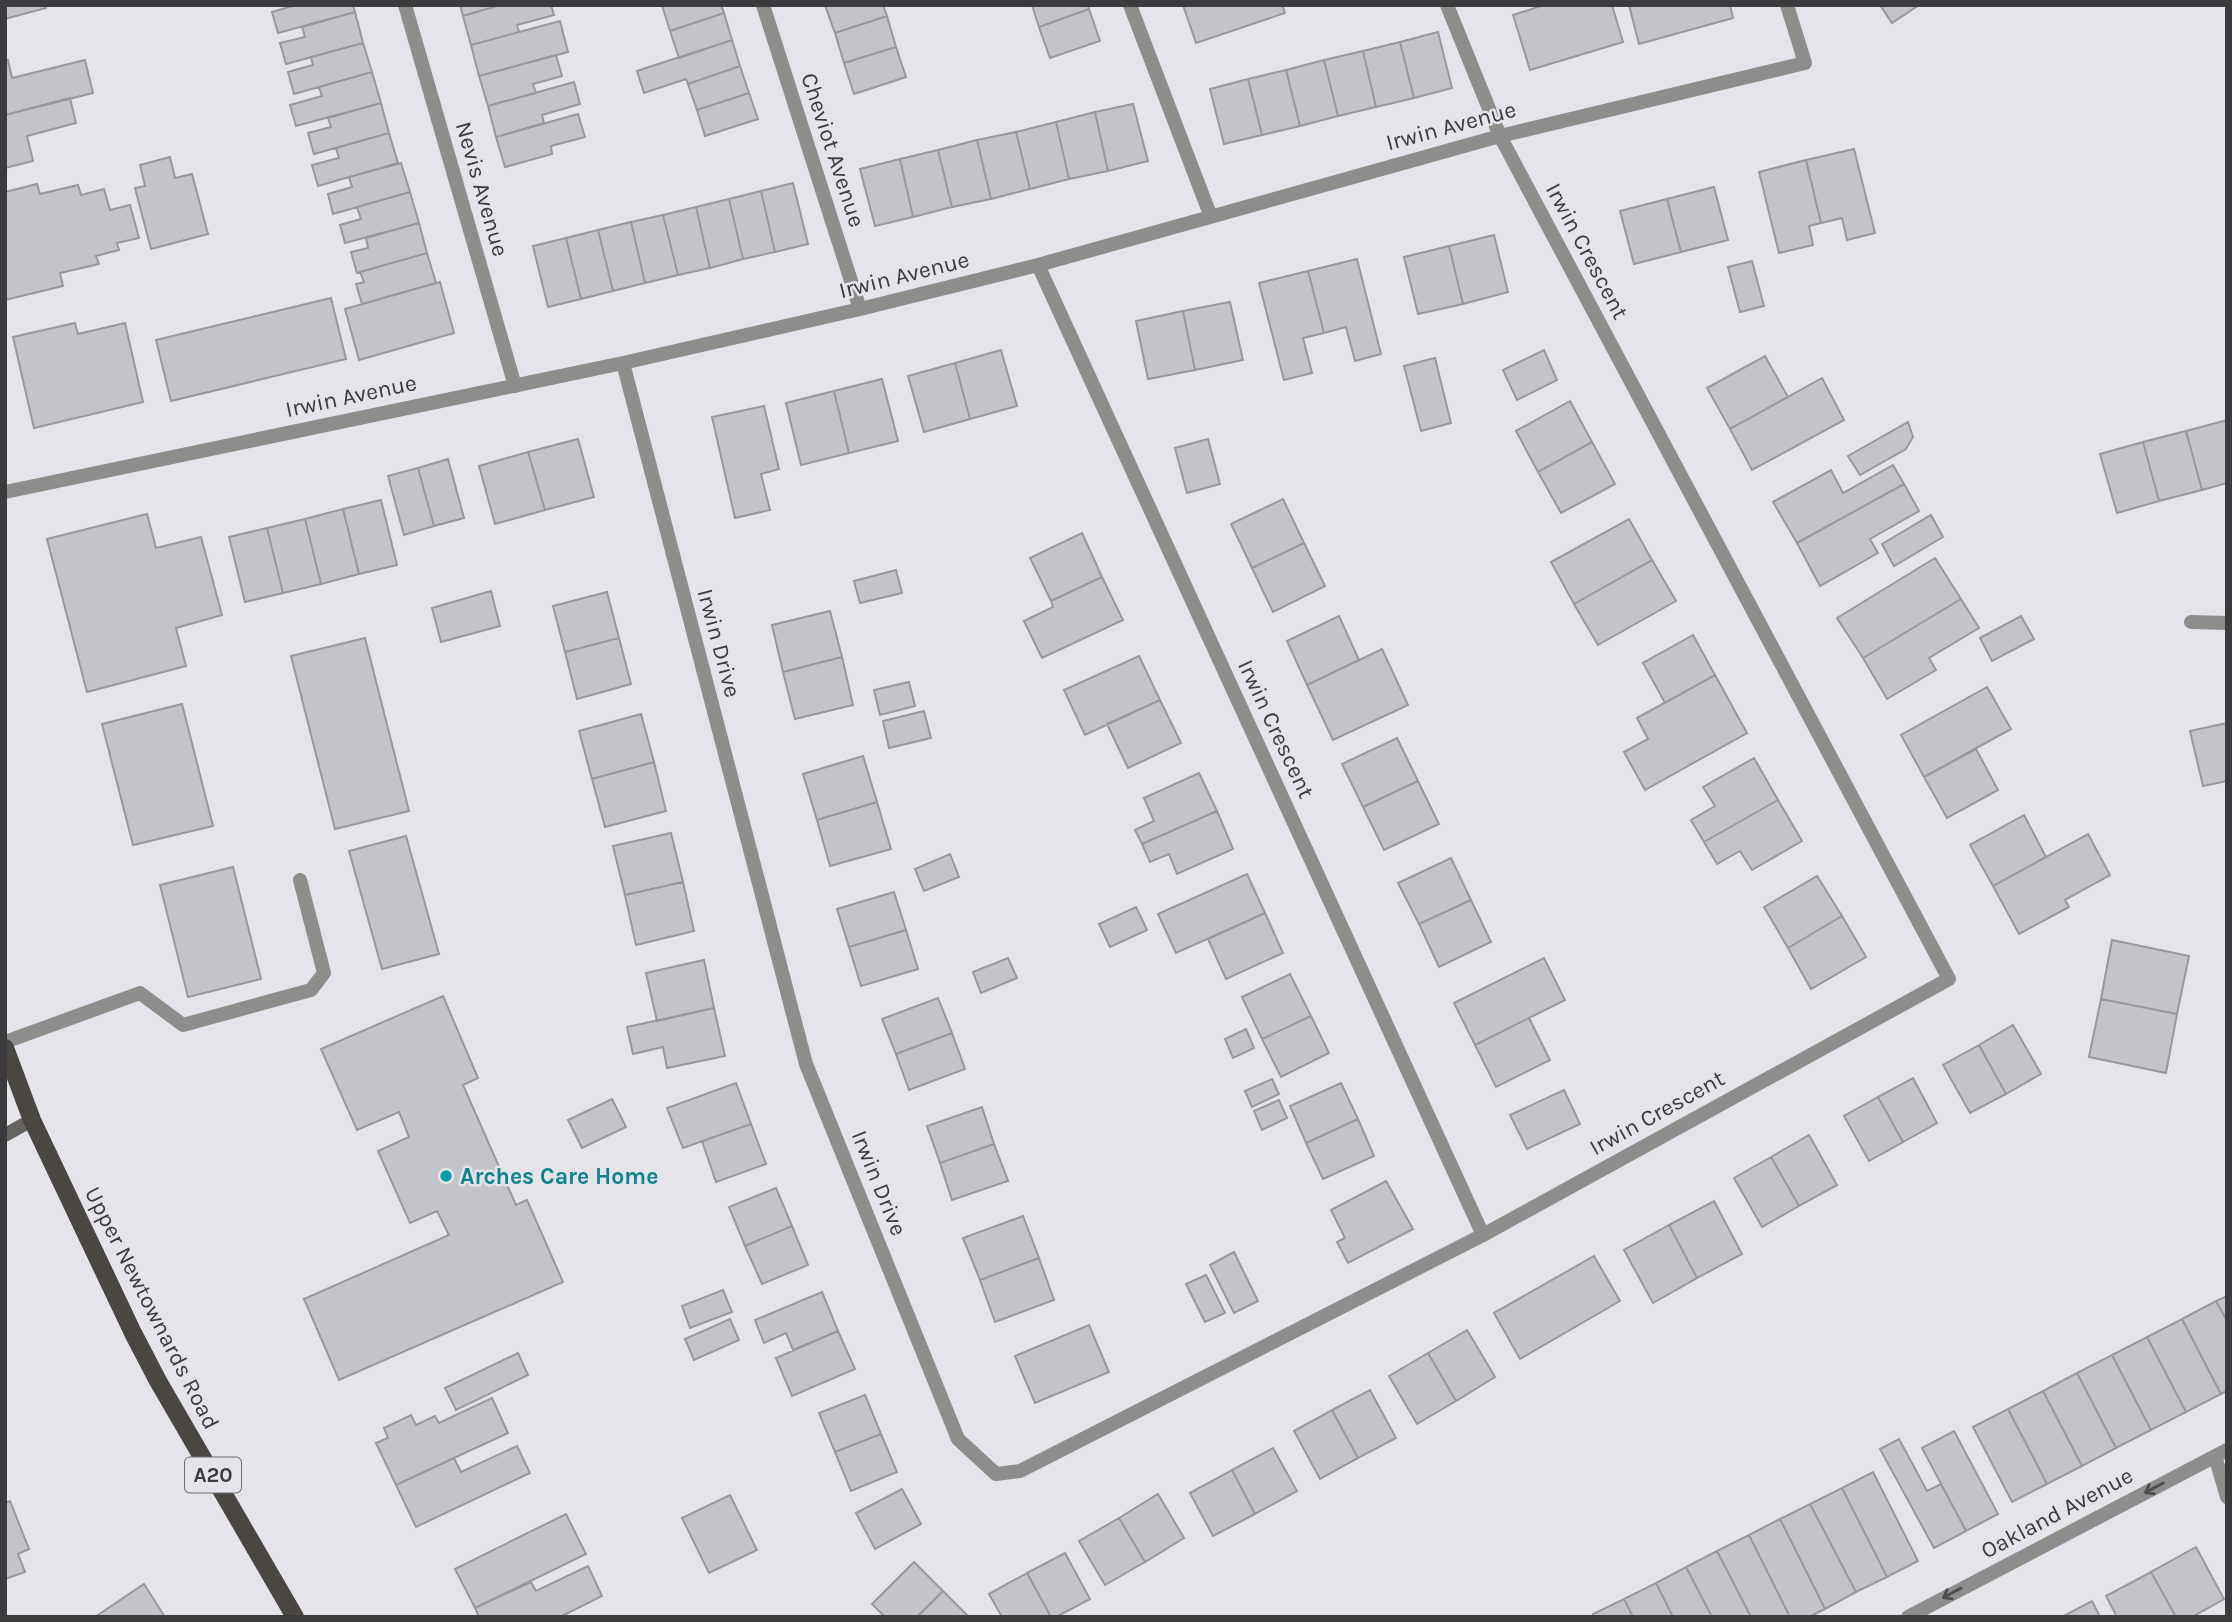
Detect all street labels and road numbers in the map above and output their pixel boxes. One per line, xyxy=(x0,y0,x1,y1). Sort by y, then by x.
street label: Cheviot Avenue xyxy=(795,69,871,231)
street label: Irwin Avenue xyxy=(1383,96,1519,156)
street label: Nevis Avenue xyxy=(450,118,514,260)
street label: Irwin Crescent xyxy=(1540,178,1634,324)
street label: Irwin Avenue xyxy=(836,246,972,304)
street label: Irwin Avenue xyxy=(283,369,419,423)
street label: Irwin Drive xyxy=(692,586,746,700)
street label: Irwin Crescent xyxy=(1232,655,1320,803)
street label: Irwin Crescent xyxy=(1585,1065,1730,1161)
street label: Irwin Drive xyxy=(846,1126,912,1240)
street label: Upper Newtownards Road xyxy=(79,1182,225,1434)
road number: A20 xyxy=(185,1458,241,1492)
street label: Oakland Avenue xyxy=(1976,1462,2138,1564)

